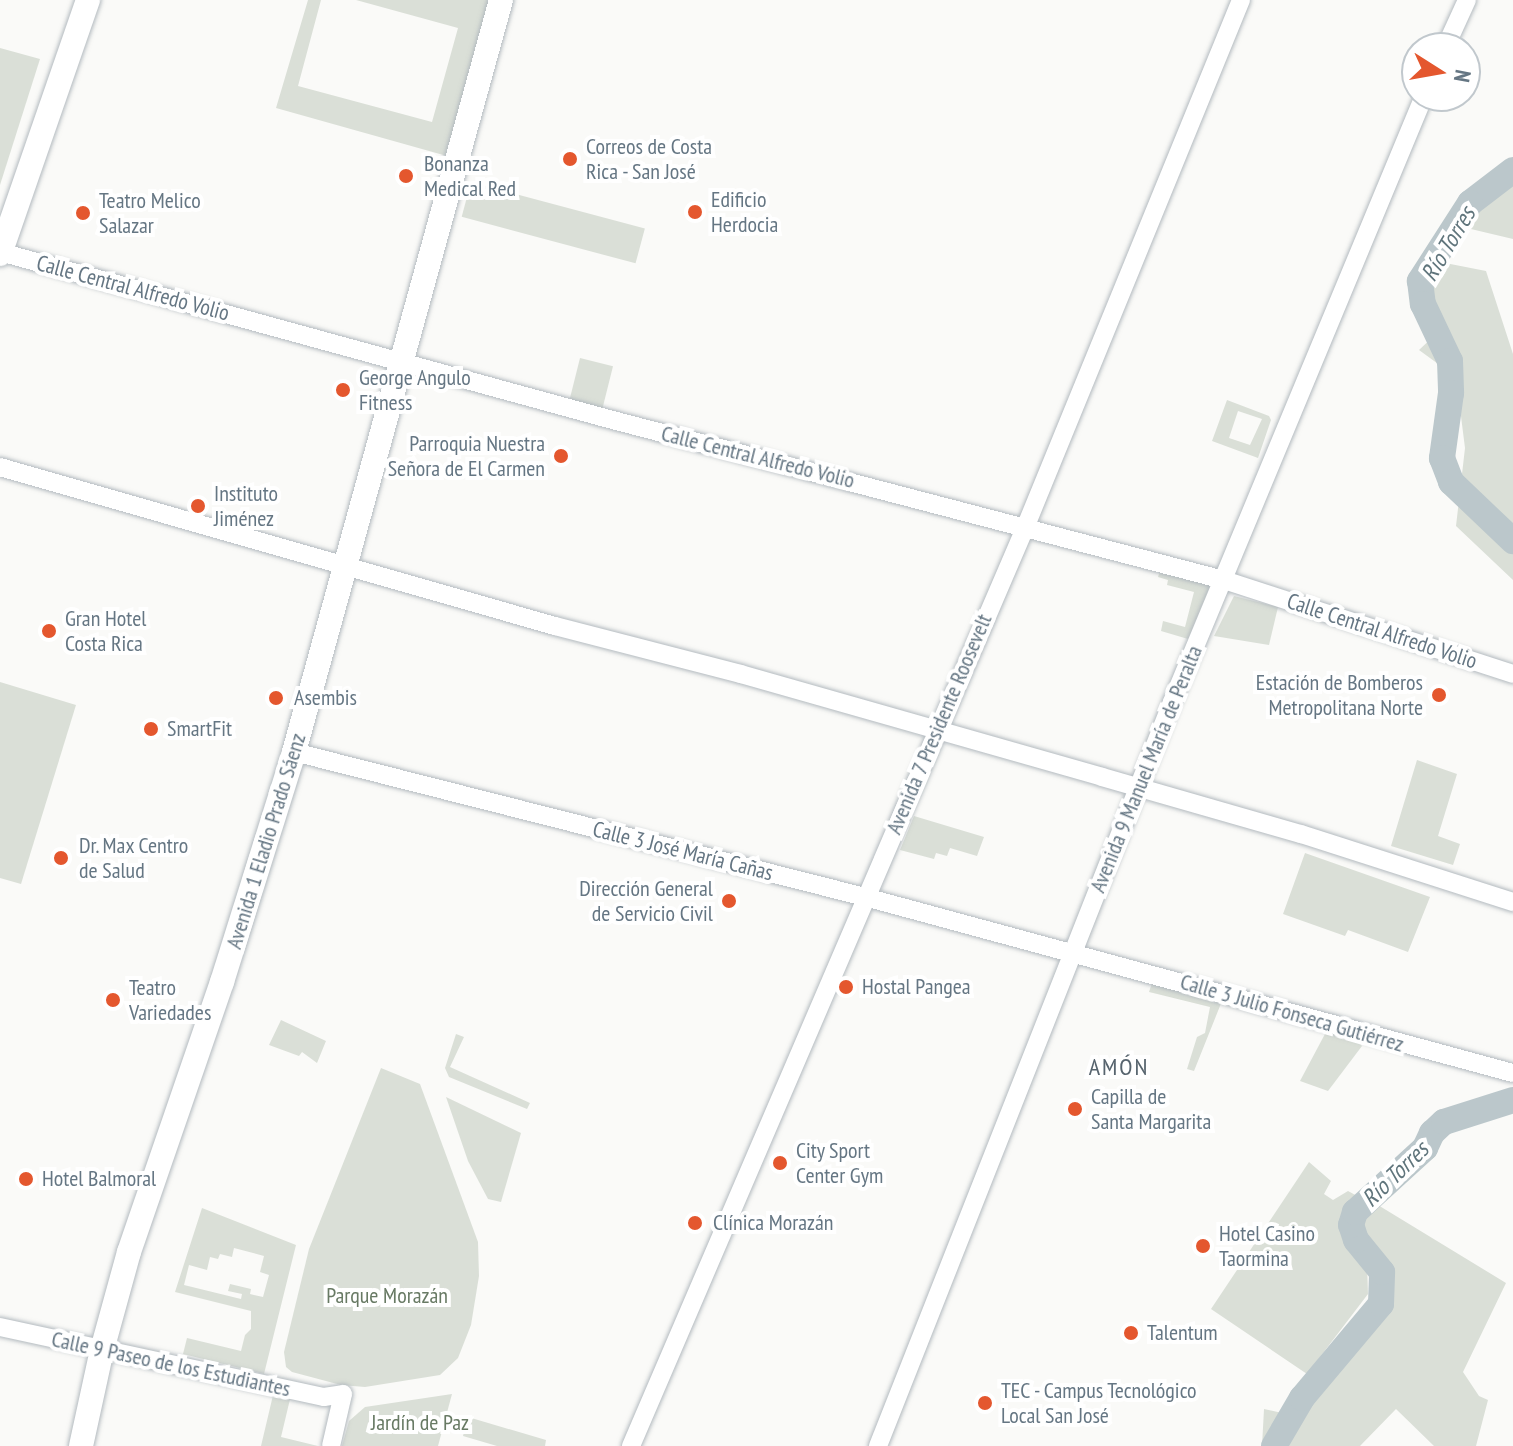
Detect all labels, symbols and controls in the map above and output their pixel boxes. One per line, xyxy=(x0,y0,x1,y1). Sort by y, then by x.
north arrow xyxy=(1401,32,1481,112)
text: N xyxy=(1448,68,1477,85)
place label: Correos de Costa Rica - San José xyxy=(586,133,712,184)
place label: Bonanza Medical Red xyxy=(424,150,516,202)
marker: Correos de Costa Rica - San José xyxy=(561,150,579,168)
marker: Bonanza Medical Red xyxy=(395,165,417,187)
place label: Edificio Herdocia xyxy=(711,186,778,238)
place label: Teatro Melico Salazar xyxy=(99,187,201,238)
water label: Río Torres xyxy=(1415,201,1481,287)
marker: Edificio Herdocia xyxy=(686,203,704,221)
marker: Teatro Melico Salazar xyxy=(74,204,92,222)
street label: Calle Central Alfredo Volio xyxy=(33,249,233,327)
place label: George Angulo Fitness xyxy=(359,364,471,416)
marker: George Angulo Fitness xyxy=(334,381,352,399)
street label: Calle Central Alfredo Volio xyxy=(658,420,858,494)
place label: Parroquia Nuestra Señora de El Carmen xyxy=(388,430,545,482)
marker: Parroquia Nuestra Señora de El Carmen xyxy=(552,447,570,465)
place label: Instituto Jiménez xyxy=(214,480,278,532)
marker: Instituto Jiménez xyxy=(189,497,207,515)
street label: Calle Central Alfredo Volio xyxy=(1283,588,1481,674)
place label: Gran Hotel Costa Rica xyxy=(65,605,146,656)
street label: Avenida 7 Presidente Roosevelt xyxy=(880,610,998,838)
marker: Gran Hotel Costa Rica xyxy=(40,622,58,640)
street label: Avenida 9 Manuel María de Peralta xyxy=(1084,642,1208,896)
place label: Estación de Bomberos Metropolitana Norte xyxy=(1256,669,1423,720)
place label: Asembis xyxy=(294,685,357,711)
marker: Estación de Bomberos Metropolitana Norte xyxy=(1430,686,1448,704)
marker: Asembis xyxy=(265,687,287,709)
place label: SmartFit xyxy=(167,716,232,742)
marker: SmartFit xyxy=(142,720,160,738)
street label: Avenida 1 Eladio Prado Sáenz xyxy=(221,730,311,952)
street label: Calle 3 José María Cañas xyxy=(590,816,776,886)
place label: Dr. Max Centro de Salud xyxy=(79,832,190,884)
marker: Dr. Max Centro de Salud xyxy=(50,847,72,869)
place label: Dirección General de Servicio Civil xyxy=(579,875,713,926)
marker: Dirección General de Servicio Civil xyxy=(720,892,738,910)
street label: Calle 3 Julio Fonseca Gutiérrez xyxy=(1177,968,1407,1058)
place label: Teatro Variedades xyxy=(129,974,211,1026)
place label: Hostal Pangea xyxy=(862,974,971,1000)
marker: Hostal Pangea xyxy=(837,978,855,996)
marker: Teatro Variedades xyxy=(104,991,122,1009)
district label: AMÓN xyxy=(1089,1053,1149,1081)
place label: Capilla de Santa Margarita xyxy=(1091,1083,1211,1134)
marker: Capilla de Santa Margarita xyxy=(1066,1100,1084,1118)
water label: Río Torres xyxy=(1356,1135,1434,1213)
place label: City Sport Center Gym xyxy=(796,1137,883,1188)
marker: City Sport Center Gym xyxy=(771,1154,789,1172)
place label: Hotel Balmoral xyxy=(42,1166,156,1192)
marker: Hotel Balmoral xyxy=(17,1170,35,1188)
place label: Clínica Morazán xyxy=(713,1210,833,1236)
marker: Clínica Morazán xyxy=(684,1212,706,1234)
place label: Hotel Casino Taormina xyxy=(1219,1220,1315,1272)
marker: Hotel Casino Taormina xyxy=(1194,1237,1212,1255)
park label: Parque Morazán xyxy=(326,1283,448,1309)
place label: Talentum xyxy=(1147,1320,1218,1346)
marker: Talentum xyxy=(1122,1324,1140,1342)
street label: Calle 9 Paseo de los Estudiantes xyxy=(49,1326,293,1402)
place label: TEC - Campus Tecnológico Local San José xyxy=(1001,1377,1200,1428)
marker: TEC - Campus Tecnológico Local San José xyxy=(976,1394,994,1412)
park label: Jardín de Paz xyxy=(371,1410,469,1436)

